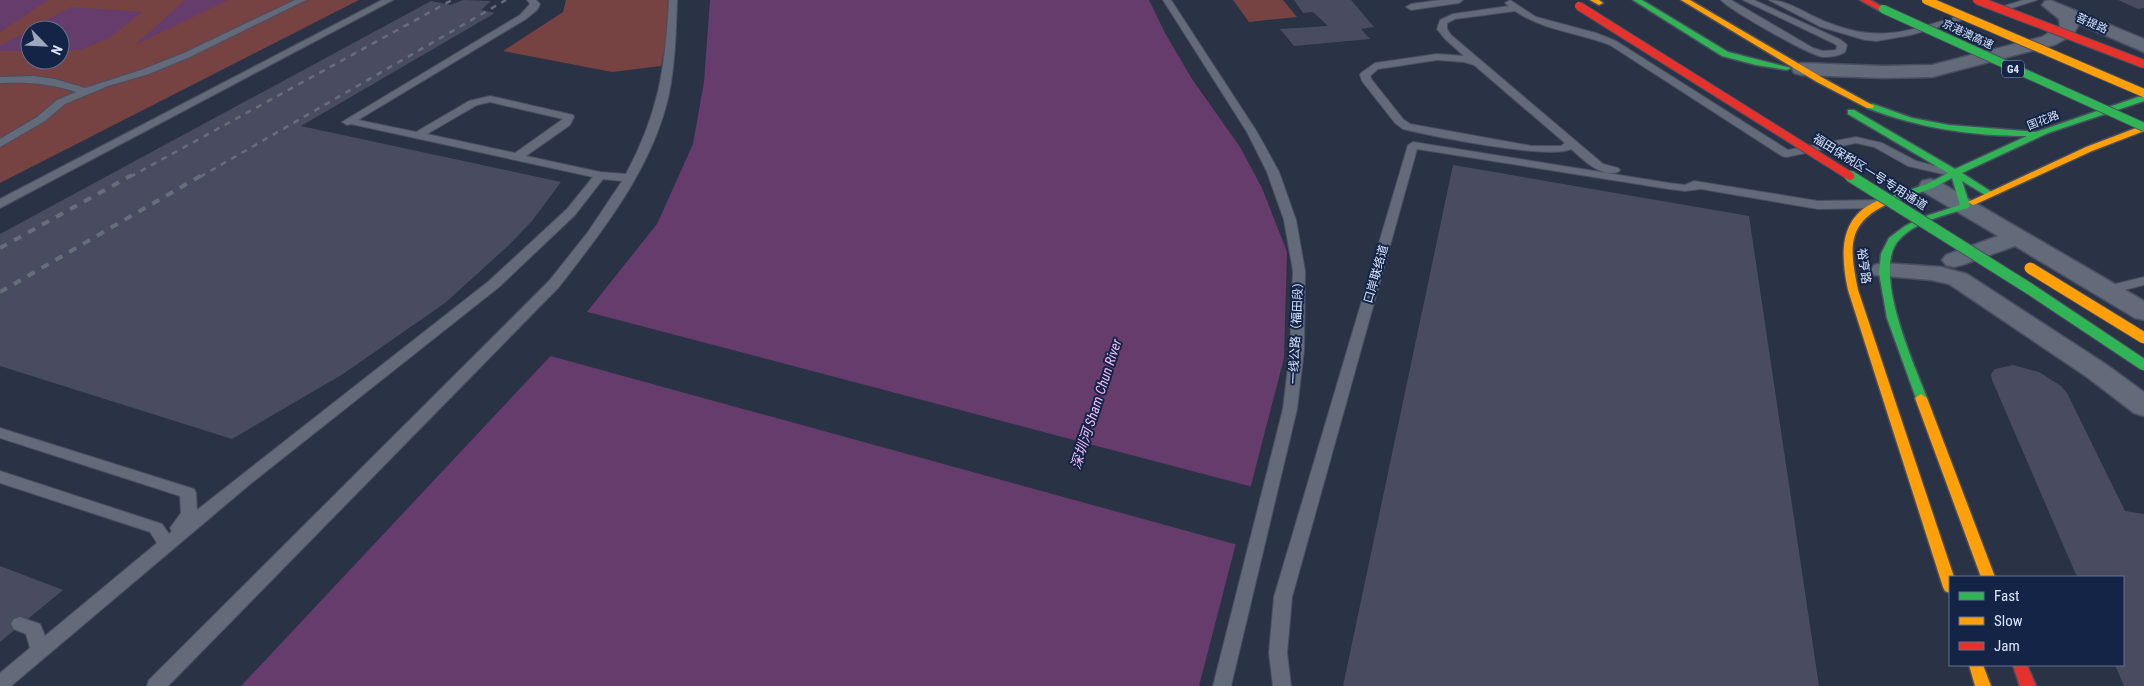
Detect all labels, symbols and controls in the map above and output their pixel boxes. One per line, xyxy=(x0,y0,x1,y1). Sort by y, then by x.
street label: 菩提路 xyxy=(2074,11,2110,36)
street label: 京港澳高速 xyxy=(1940,17,1995,52)
north arrow xyxy=(20,20,70,70)
text: N xyxy=(48,43,66,57)
road number: G4 xyxy=(2002,61,2024,78)
street label: 国花路 xyxy=(2025,108,2061,132)
street label: 福田保税区一号专用通道 xyxy=(1810,131,1930,213)
street label: 口岸联络道 xyxy=(1361,243,1391,305)
street label: 裕亨路 xyxy=(1855,247,1873,285)
street label: 一线公路（福田段） xyxy=(1286,276,1306,384)
water label: 深圳河 Sham Chun River xyxy=(1067,336,1125,471)
legend xyxy=(1949,576,2124,666)
text: Fast xyxy=(1994,587,2019,605)
text: Slow xyxy=(1994,612,2023,630)
text: Jam xyxy=(1994,637,2020,655)

